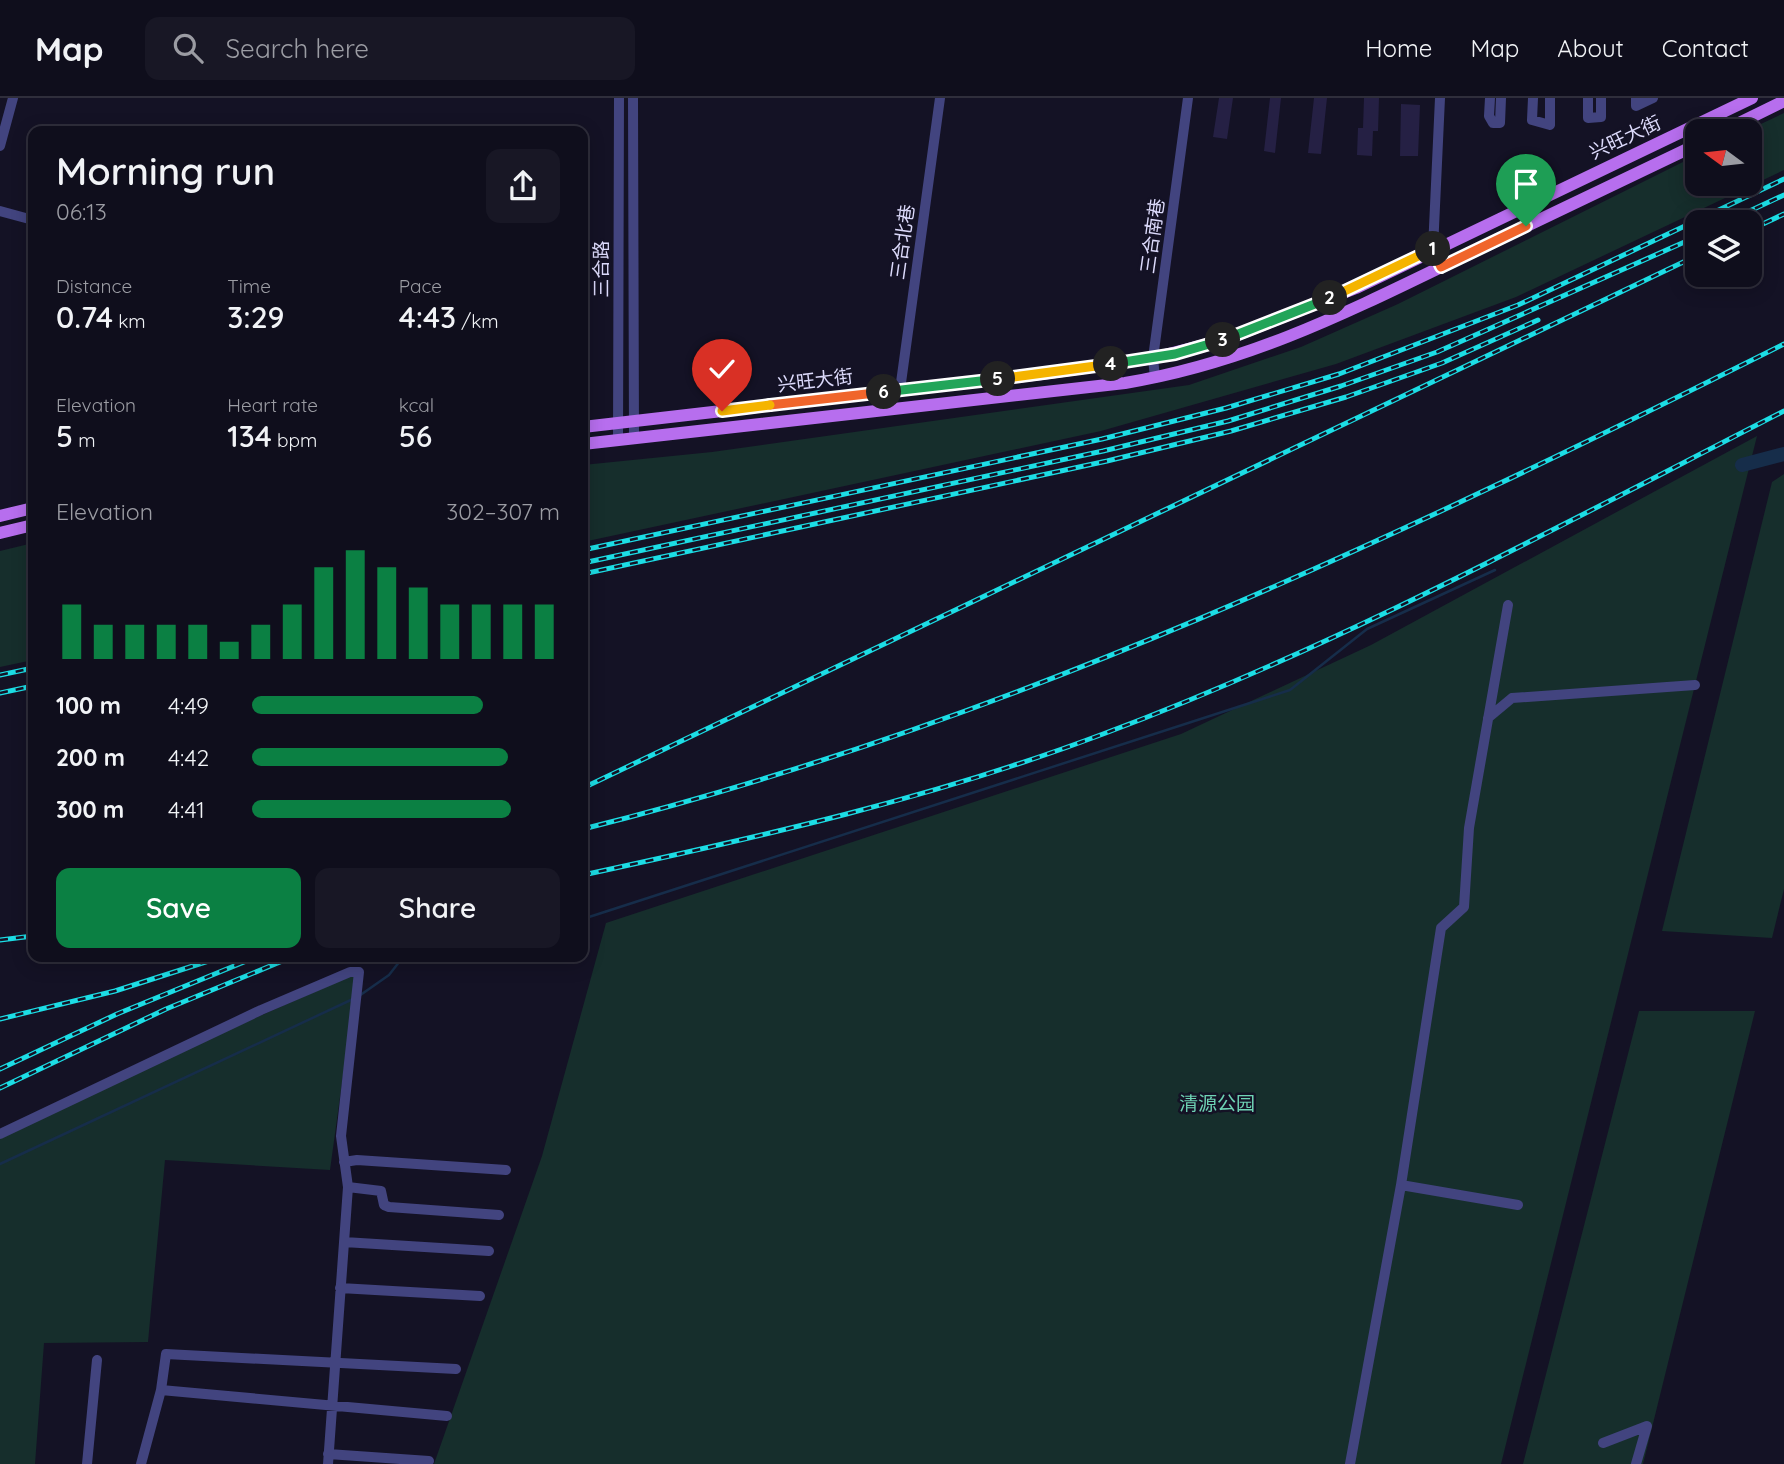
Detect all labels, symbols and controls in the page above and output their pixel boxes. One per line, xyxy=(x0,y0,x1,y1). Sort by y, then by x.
search box xyxy=(145,17,635,80)
text: Map xyxy=(35,28,103,69)
icon: search xyxy=(169,29,207,67)
text: Search here xyxy=(225,32,369,65)
text: Home xyxy=(1365,33,1432,63)
text: Map xyxy=(1470,33,1519,63)
text: About xyxy=(1557,33,1624,63)
text: Contact xyxy=(1662,33,1749,63)
street label: 兴旺大街 xyxy=(1585,110,1665,164)
north arrow xyxy=(1685,119,1762,196)
map controls xyxy=(1685,119,1762,287)
text: Morning run xyxy=(56,147,275,195)
button: share xyxy=(486,149,560,223)
pin xyxy=(1496,154,1556,226)
icon: arrive xyxy=(1507,165,1545,203)
text: 06:13 xyxy=(56,197,107,226)
street label: 三合南巷 xyxy=(1135,197,1169,275)
street label: 三合北巷 xyxy=(885,203,919,281)
button: layers xyxy=(1685,210,1762,287)
pin: 1 xyxy=(1416,232,1450,266)
text: 1 xyxy=(1429,236,1436,260)
street label: 三合路 xyxy=(589,240,613,298)
text: Distance xyxy=(56,274,132,298)
text: Time xyxy=(227,274,271,298)
text: Pace xyxy=(399,274,442,298)
pin: 2 xyxy=(1312,280,1348,316)
text: 2 xyxy=(1324,285,1335,309)
text: 0.74 xyxy=(56,298,113,336)
text: 3:29 xyxy=(227,298,285,336)
text: 4:43 xyxy=(399,298,456,336)
text: km xyxy=(113,309,146,333)
text: /km xyxy=(456,309,499,333)
pin: 3 xyxy=(1206,322,1240,358)
text: 3 xyxy=(1217,327,1228,351)
pin xyxy=(692,339,752,411)
pin: 4 xyxy=(1094,346,1128,382)
icon: check xyxy=(703,350,741,388)
text: 4 xyxy=(1105,351,1116,375)
pin: 5 xyxy=(981,362,1016,396)
street label: 兴旺大街 xyxy=(776,363,854,397)
text: 5 xyxy=(992,366,1003,390)
pin: 6 xyxy=(866,374,902,410)
text: 6 xyxy=(878,379,889,403)
text: Elevation xyxy=(56,393,136,417)
text: Heart rate xyxy=(227,393,318,417)
text: kcal xyxy=(399,393,434,417)
text: 5 xyxy=(56,417,73,455)
text: 134 xyxy=(227,417,272,455)
text: 56 xyxy=(399,417,432,455)
text: m xyxy=(73,428,96,452)
text: bpm xyxy=(272,428,317,452)
text: Elevation xyxy=(56,497,153,526)
text: 302–307 m xyxy=(446,497,560,526)
text: 100 m xyxy=(56,691,121,720)
text: 4:49 xyxy=(168,691,209,720)
text: 200 m xyxy=(56,743,125,772)
text: 4:42 xyxy=(168,743,209,772)
text: 300 m xyxy=(56,795,124,824)
text: 4:41 xyxy=(168,795,205,824)
button: Save xyxy=(56,868,301,948)
button: Share xyxy=(315,868,560,948)
park label: 清源公园 xyxy=(1179,1091,1255,1115)

